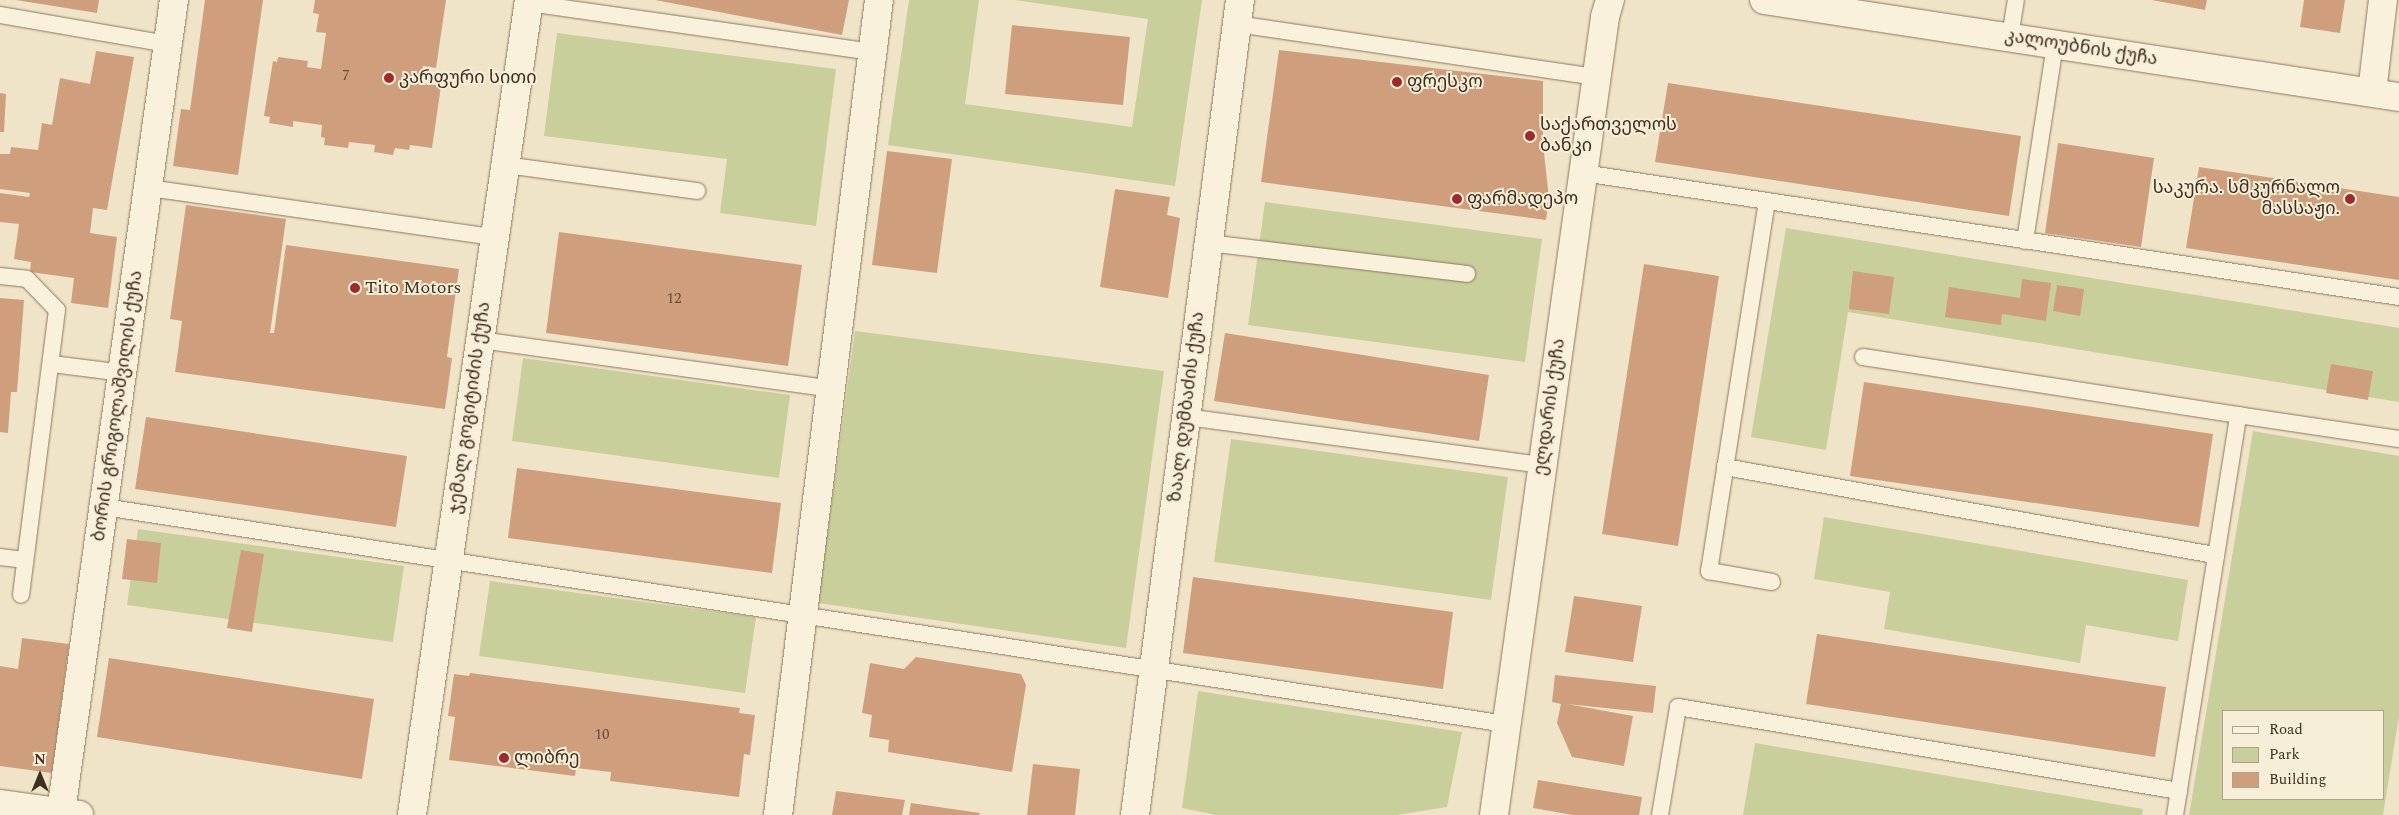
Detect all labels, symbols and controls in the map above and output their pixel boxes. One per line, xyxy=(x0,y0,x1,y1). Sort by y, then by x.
street label: კალოუბნის ქუჩა xyxy=(2003,25,2159,71)
house number: 7 xyxy=(342,67,350,85)
place label: კარფური სითი xyxy=(399,67,537,89)
place label: ფრესკო xyxy=(1407,71,1483,93)
marker: კარფური სითი xyxy=(383,72,395,84)
marker: ფრესკო xyxy=(1391,76,1403,88)
place label: საქართველოს ბანკი xyxy=(1540,115,1677,158)
marker: საქართველოს ბანკი xyxy=(1524,130,1536,142)
place label: საკურა. სმკურნალო მასსაჟი. xyxy=(2153,178,2340,220)
place label: ფარმადეპო xyxy=(1467,188,1578,210)
marker: ფარმადეპო xyxy=(1451,193,1463,205)
marker: საკურა. სმკურნალო მასსაჟი. xyxy=(2344,193,2356,205)
street label: ბორის გრიგოლაშვილის ქუჩა xyxy=(88,269,148,543)
place label: Tito Motors xyxy=(365,277,461,299)
marker: Tito Motors xyxy=(349,282,361,294)
house number: 12 xyxy=(667,290,681,308)
street label: ჯემალ გოგიტიძის ქუჩა xyxy=(444,301,496,515)
street label: ზაალ დუმბაძის ქუჩა xyxy=(1165,310,1209,504)
street label: ელდარის ქუჩა xyxy=(1530,337,1570,477)
legend xyxy=(2222,710,2384,800)
text: Road xyxy=(2269,718,2303,741)
house number: 10 xyxy=(595,726,609,744)
text: Park xyxy=(2269,743,2300,766)
place label: ლიბრე xyxy=(514,747,580,769)
text: N xyxy=(34,749,46,770)
north arrow xyxy=(15,750,65,800)
marker: ლიბრე xyxy=(498,752,510,764)
text: Building xyxy=(2269,768,2326,791)

